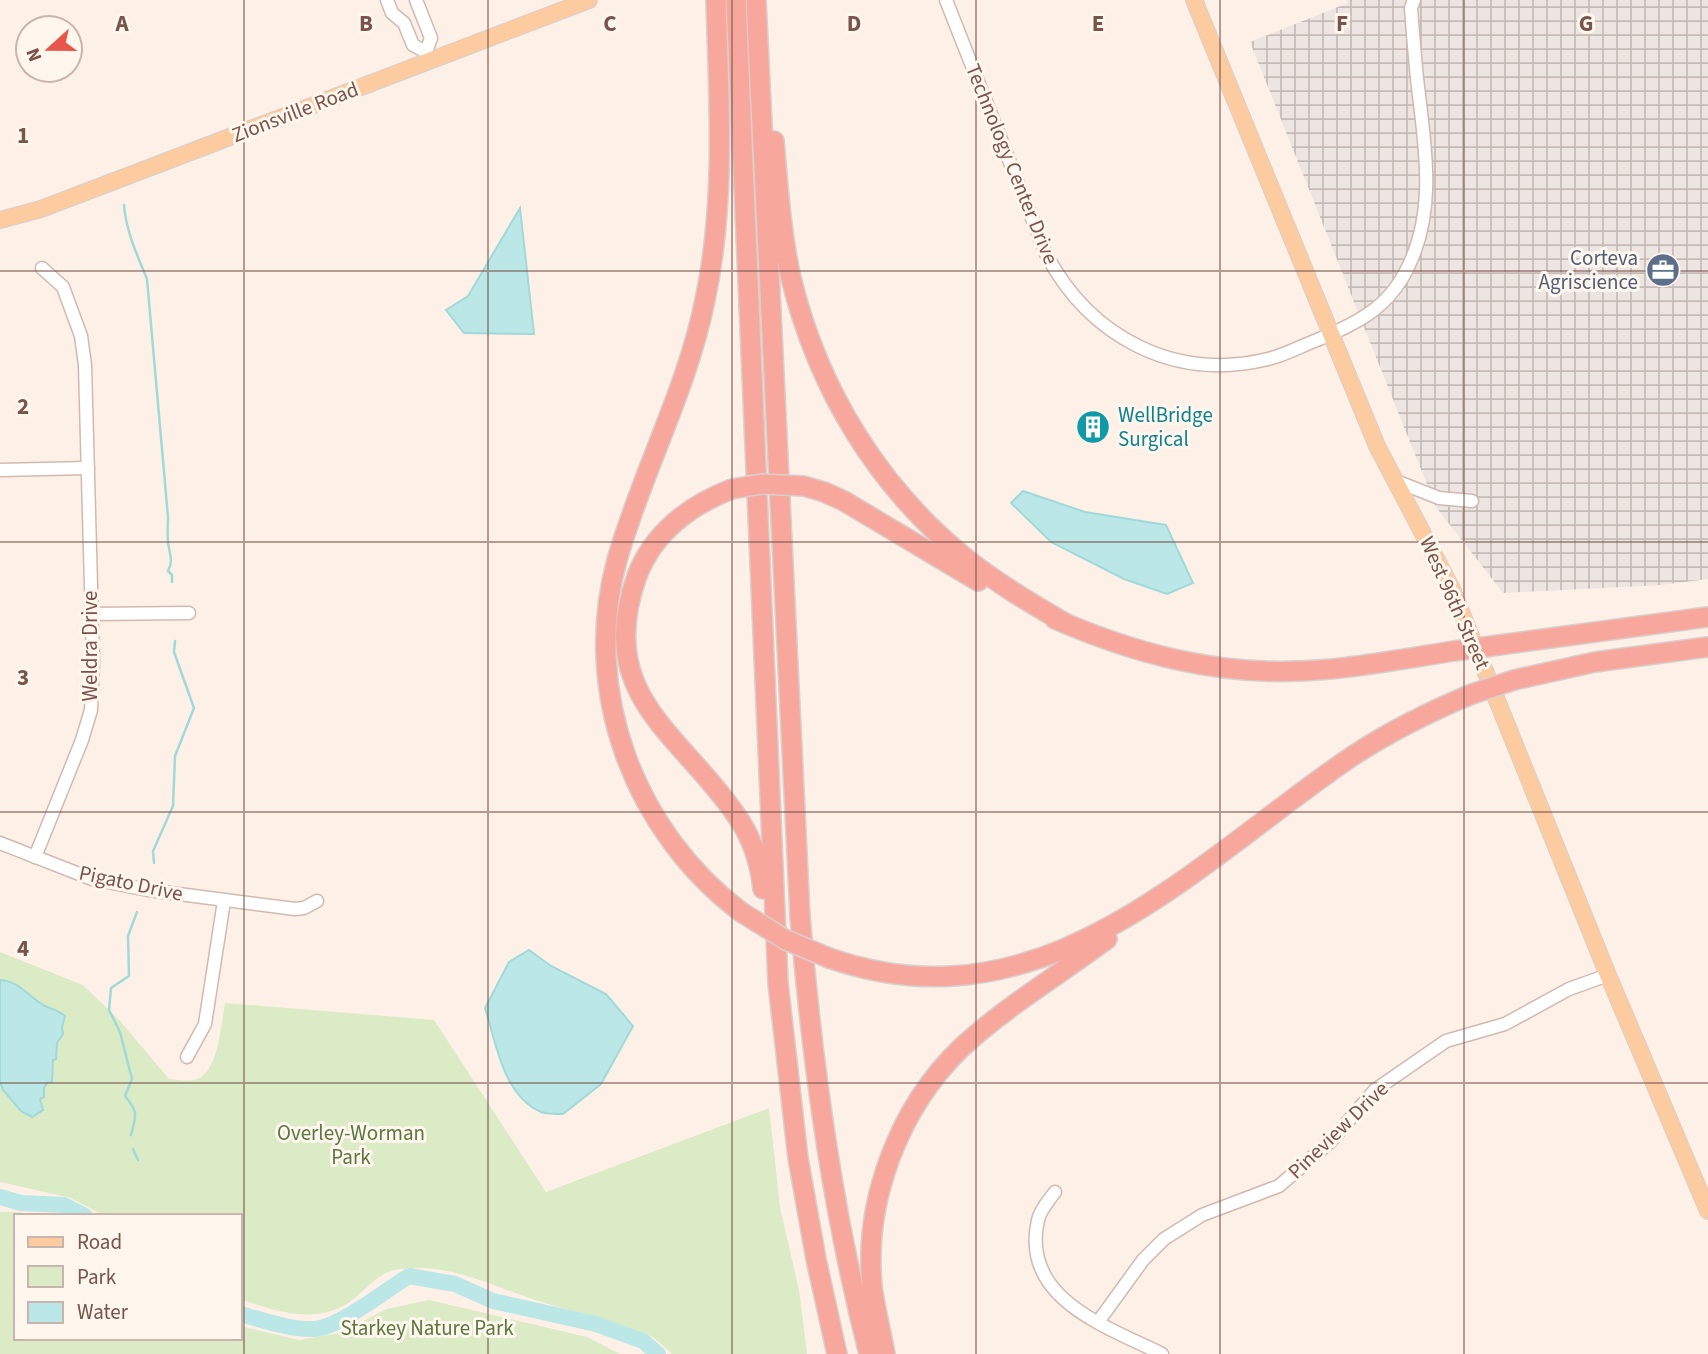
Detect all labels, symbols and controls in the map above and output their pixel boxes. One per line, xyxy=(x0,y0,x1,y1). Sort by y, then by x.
text: A xyxy=(114,7,129,40)
text: B xyxy=(359,7,373,40)
text: C xyxy=(603,7,617,40)
text: D xyxy=(847,7,861,40)
text: E xyxy=(1092,7,1104,40)
text: F xyxy=(1336,7,1348,40)
text: G xyxy=(1579,7,1593,40)
north arrow xyxy=(14,14,84,84)
text: N xyxy=(20,44,49,65)
street label: Technology Center Drive xyxy=(958,59,1066,269)
street label: Zionsville Road xyxy=(227,74,363,150)
text: 1 xyxy=(17,119,29,152)
place label: Corteva Agriscience xyxy=(1539,243,1638,297)
office icon: Corteva Agriscience xyxy=(1644,251,1682,289)
text: 2 xyxy=(17,390,29,423)
place label: WellBridge Surgical xyxy=(1118,400,1213,454)
building icon: WellBridge Surgical xyxy=(1074,408,1112,446)
street label: West 96th Street xyxy=(1412,532,1498,674)
street label: Weldra Drive xyxy=(75,590,105,702)
text: 3 xyxy=(17,661,29,694)
street label: Pigato Drive xyxy=(76,857,186,909)
text: 4 xyxy=(17,932,29,965)
street label: Pineview Drive xyxy=(1281,1074,1395,1186)
park label: Overley-Worman Park xyxy=(277,1118,425,1172)
legend xyxy=(14,1214,242,1340)
text: Road xyxy=(77,1227,122,1257)
text: Park xyxy=(77,1262,117,1292)
text: Water xyxy=(77,1297,129,1327)
park label: Starkey Nature Park xyxy=(340,1313,514,1343)

